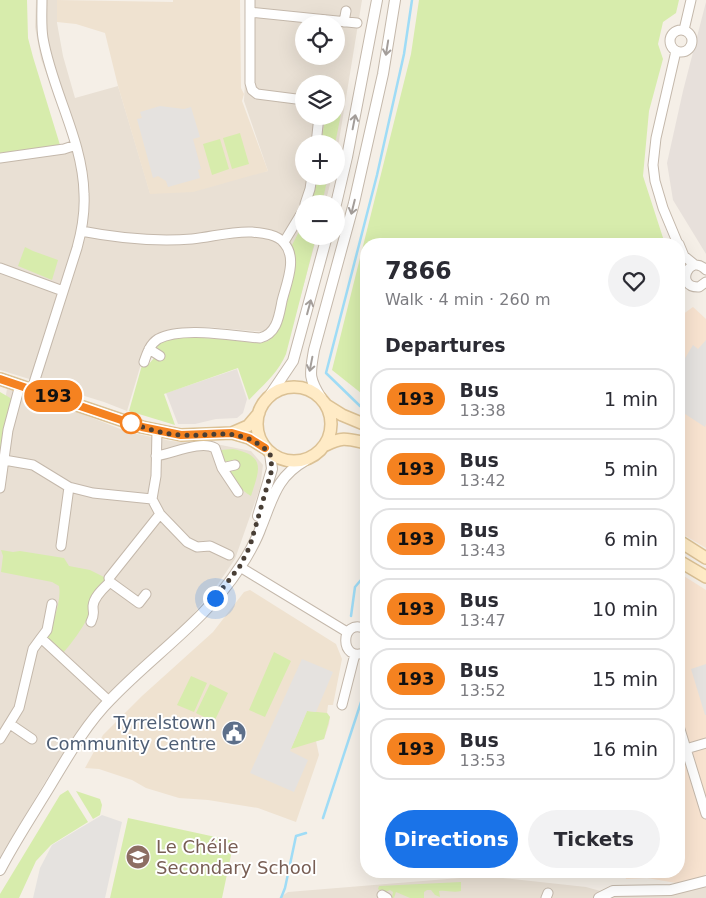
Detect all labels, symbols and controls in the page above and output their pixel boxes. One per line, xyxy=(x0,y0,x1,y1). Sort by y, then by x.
map controls xyxy=(295,15,345,245)
button: locate xyxy=(295,15,345,65)
one-way arrow xyxy=(382,40,392,56)
button: layers xyxy=(295,75,345,125)
one-way arrow xyxy=(349,114,359,130)
button: + xyxy=(295,135,345,185)
button: − xyxy=(295,195,345,245)
one-way arrow xyxy=(348,198,357,214)
button: heart xyxy=(608,255,660,307)
text: 7866 xyxy=(385,257,452,285)
text: Walk · 4 min · 260 m xyxy=(385,290,550,309)
one-way arrow xyxy=(305,299,314,315)
text: Departures xyxy=(385,334,506,356)
one-way arrow xyxy=(306,356,316,372)
text: Bus xyxy=(460,379,499,401)
line badge: 193 xyxy=(24,380,82,412)
text: 193 xyxy=(34,385,72,406)
text: 193 xyxy=(397,388,435,409)
text: 1 min xyxy=(604,388,658,410)
text: 13:38 xyxy=(460,401,506,420)
unlabelled marker xyxy=(120,412,142,434)
text: Bus xyxy=(460,449,499,471)
text: 193 xyxy=(397,458,435,479)
text: 5 min xyxy=(604,458,658,480)
text: 13:42 xyxy=(460,471,506,490)
text: Bus xyxy=(460,519,499,541)
text: 193 xyxy=(397,528,435,549)
text: 6 min xyxy=(604,528,658,550)
text: 13:43 xyxy=(460,541,506,560)
your location xyxy=(203,586,228,611)
text: Bus xyxy=(460,589,499,611)
text: 193 xyxy=(397,598,435,619)
text: 10 min xyxy=(592,598,658,620)
text: 13:47 xyxy=(460,611,506,630)
text: Bus xyxy=(460,659,499,681)
text: 193 xyxy=(397,668,435,689)
text: 15 min xyxy=(592,668,658,690)
text: 13:52 xyxy=(460,681,506,700)
place label: Tyrrelstown Community Centre xyxy=(46,712,216,754)
public building icon: Tyrrelstown Community Centre xyxy=(221,720,247,746)
text: Bus xyxy=(460,729,499,751)
text: 193 xyxy=(397,738,435,759)
text: 16 min xyxy=(592,738,658,760)
text: 13:53 xyxy=(460,751,506,770)
button: Directions xyxy=(385,810,518,868)
button: Tickets xyxy=(528,810,660,868)
place label: Le Chéile Secondary School xyxy=(156,836,317,878)
school or university icon: Le Chéile Secondary School xyxy=(125,844,151,870)

